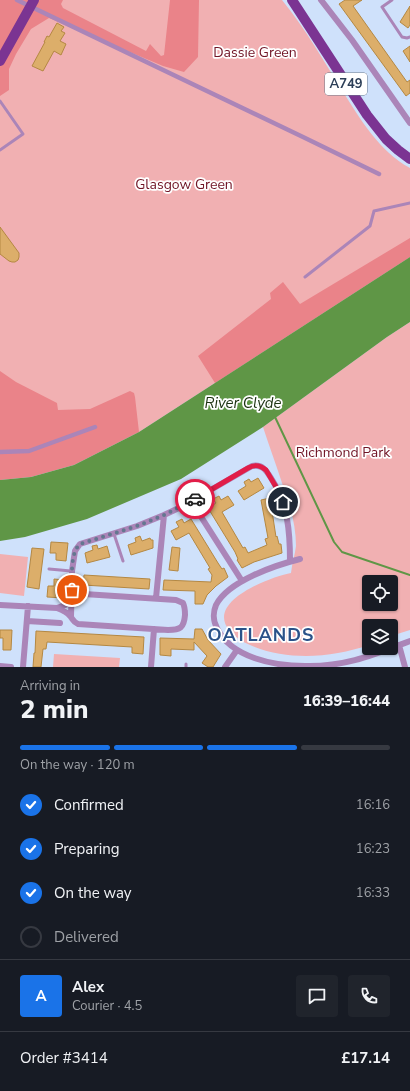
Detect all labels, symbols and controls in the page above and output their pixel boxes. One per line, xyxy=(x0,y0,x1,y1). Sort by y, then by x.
park label: Dassie Green xyxy=(213,43,297,62)
road number: A749 xyxy=(325,73,367,95)
park label: Glasgow Green xyxy=(135,175,233,194)
water label: River Clyde xyxy=(204,393,282,413)
park label: Richmond Park xyxy=(296,443,391,462)
courier xyxy=(175,479,215,519)
pin xyxy=(266,485,300,519)
icon: car xyxy=(184,488,206,510)
icon: home xyxy=(272,491,294,513)
pin xyxy=(55,573,89,607)
map controls xyxy=(362,575,398,655)
button: locate xyxy=(362,575,398,611)
icon: bag xyxy=(61,579,83,601)
button: layers xyxy=(362,619,398,655)
district label: OATLANDS xyxy=(208,623,314,647)
text: Arriving in xyxy=(20,677,80,695)
text: 16:39–16:44 xyxy=(303,691,390,711)
text: 2 min xyxy=(20,692,88,727)
text: On the way · 120 m xyxy=(20,756,135,774)
icon: check xyxy=(20,794,42,816)
text: Confirmed xyxy=(54,795,124,815)
text: 16:16 xyxy=(356,796,390,814)
icon: check xyxy=(20,838,42,860)
text: Preparing xyxy=(54,839,119,859)
text: 16:23 xyxy=(356,840,390,858)
icon: check xyxy=(20,882,42,904)
text: On the way xyxy=(54,883,132,903)
text: 16:33 xyxy=(356,884,390,902)
text: Delivered xyxy=(54,927,119,947)
button: chat xyxy=(296,975,338,1017)
button: phone xyxy=(348,975,390,1017)
text: Alex xyxy=(72,977,104,997)
text: A xyxy=(35,986,47,1006)
text: Courier · 4.5 xyxy=(72,997,142,1015)
text: Order #3414 xyxy=(20,1048,108,1068)
text: £17.14 xyxy=(341,1048,390,1068)

